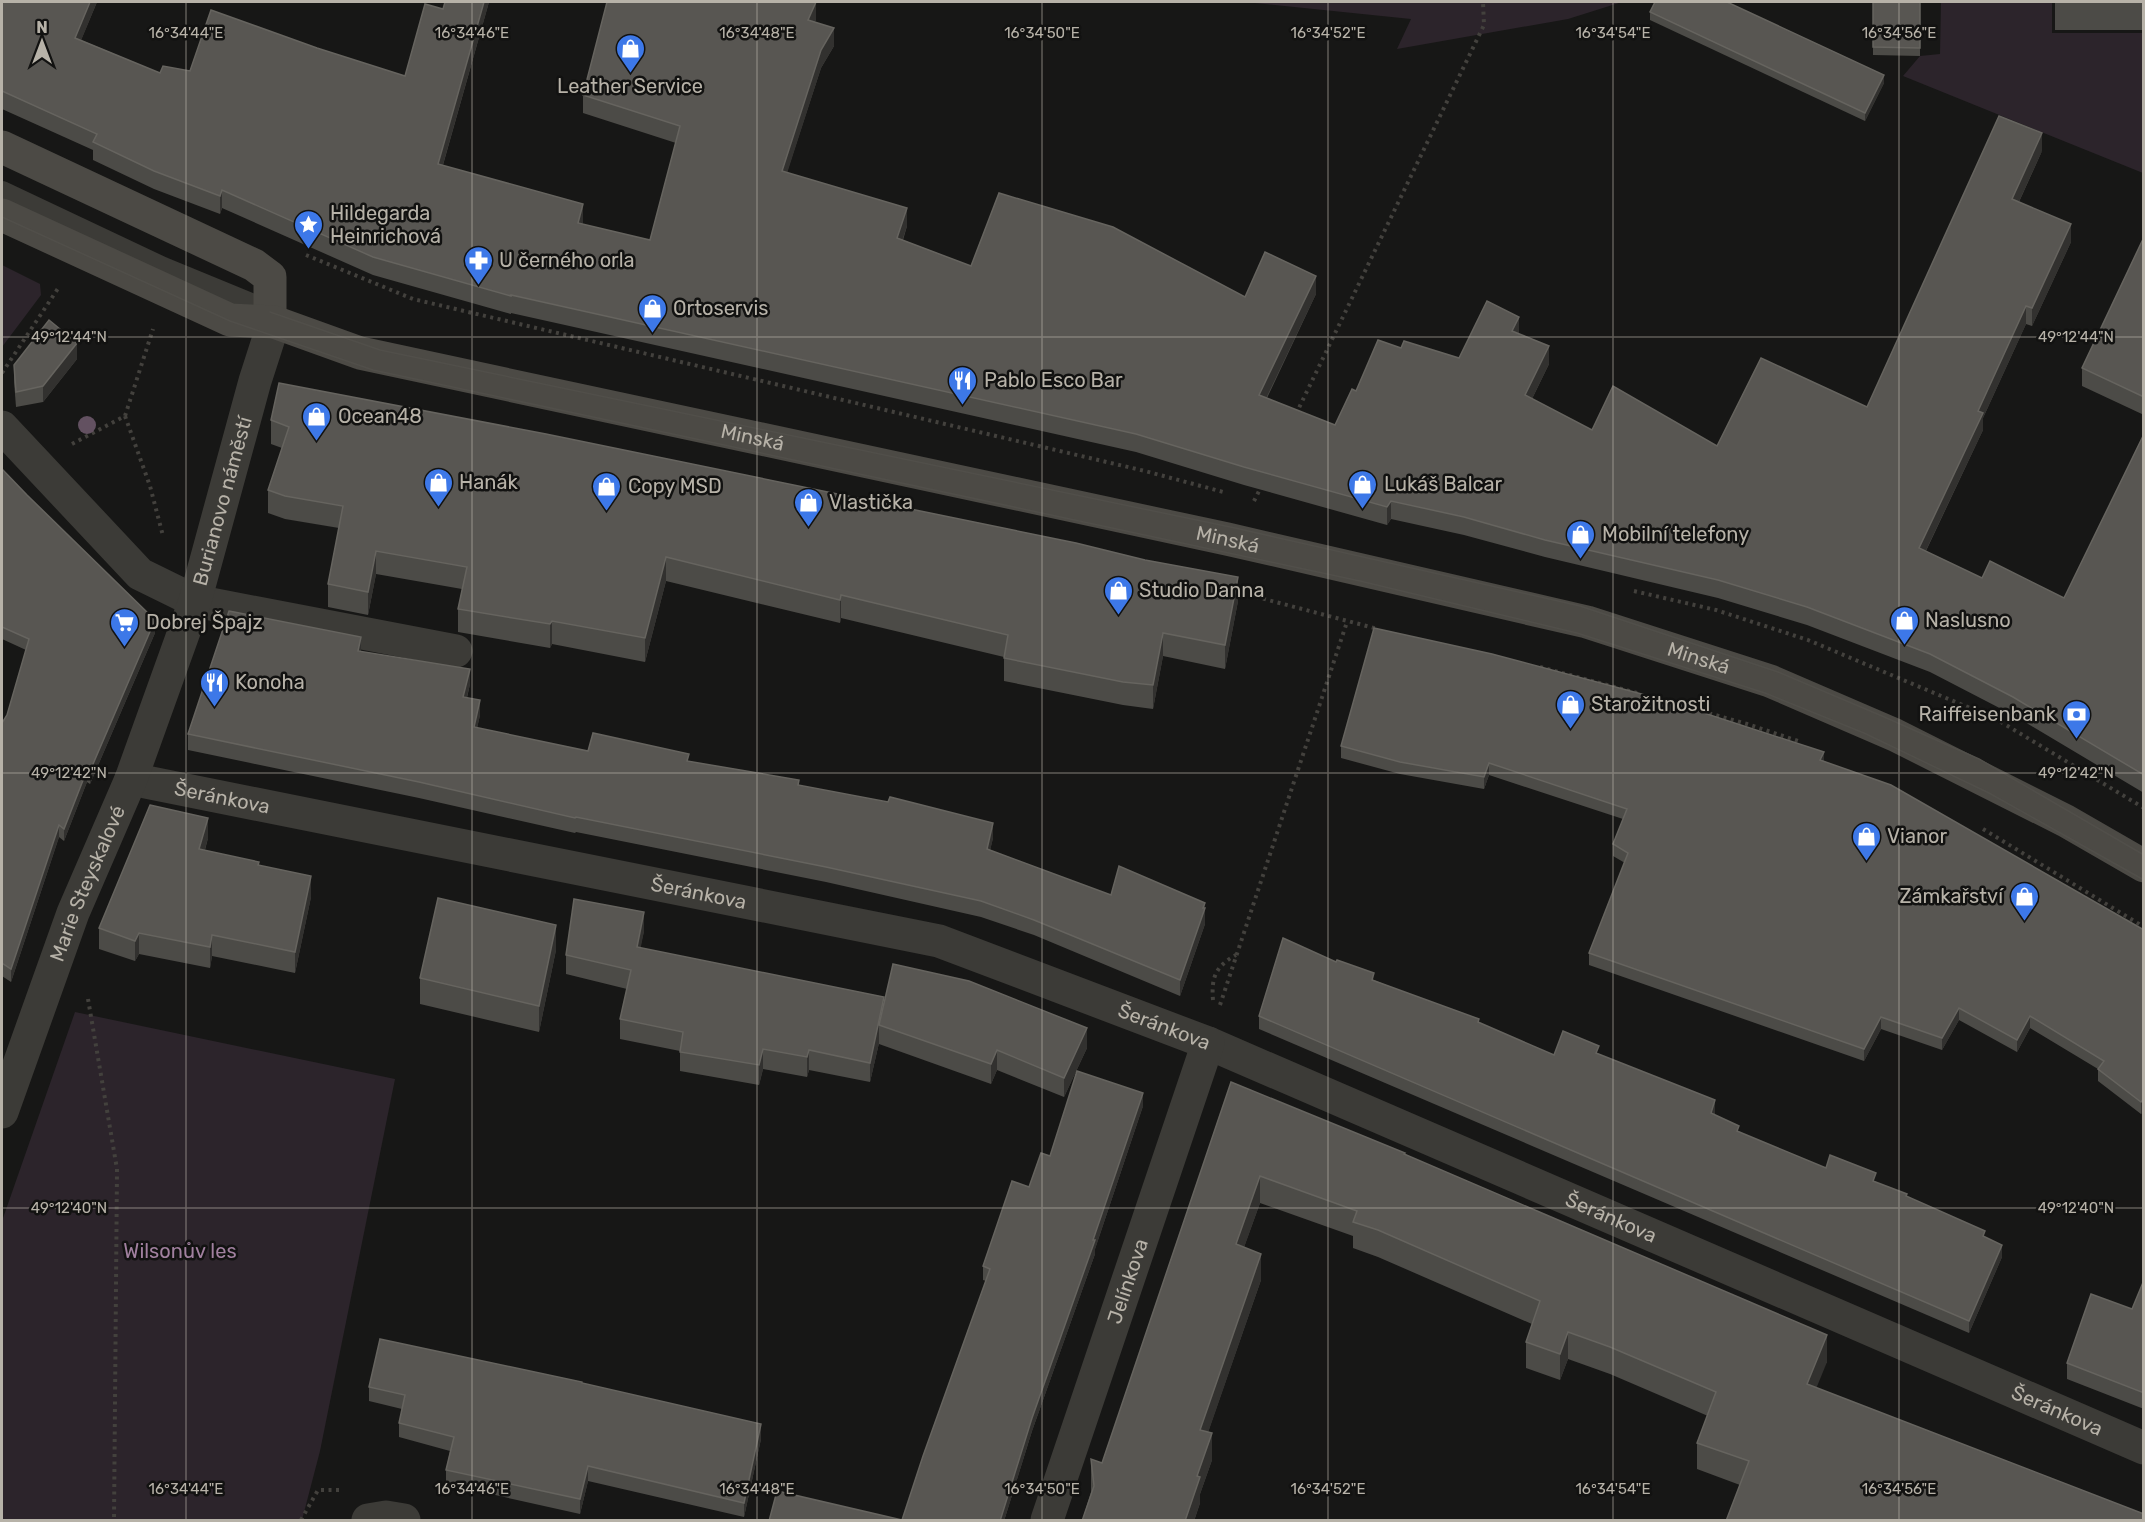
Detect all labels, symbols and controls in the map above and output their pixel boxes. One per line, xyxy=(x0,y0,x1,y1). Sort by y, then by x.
north arrow xyxy=(12,12,72,72)
text: N xyxy=(36,18,48,37)
text: 16°34'44"E xyxy=(149,24,223,42)
text: 16°34'46"E xyxy=(435,24,509,42)
text: 16°34'48"E xyxy=(719,24,795,42)
text: 16°34'50"E xyxy=(1004,24,1080,42)
text: 16°34'52"E xyxy=(1291,24,1365,42)
text: 16°34'54"E xyxy=(1575,24,1651,42)
text: 16°34'56"E xyxy=(1862,24,1936,42)
shop icon: Leather Service xyxy=(614,32,646,74)
place label: Leather Service xyxy=(557,74,703,98)
place label: Hildegarda Heinrichová xyxy=(330,201,441,248)
place icon: Hildegarda Heinrichová xyxy=(293,208,325,250)
pharmacy icon: U černého orla xyxy=(462,244,494,286)
place label: U černého orla xyxy=(499,248,635,272)
shop icon: Ortoservis xyxy=(636,292,668,334)
place label: Ortoservis xyxy=(673,296,769,320)
text: 49°12'44"N xyxy=(31,328,107,346)
text: 49°12'44"N xyxy=(2038,328,2114,346)
restaurant icon: Pablo Esco Bar xyxy=(947,364,979,406)
place label: Pablo Esco Bar xyxy=(984,368,1123,392)
shop icon: Ocean48 xyxy=(301,400,333,442)
place label: Ocean48 xyxy=(338,404,422,428)
street label: Burianovo náměstí xyxy=(188,413,257,588)
street label: Minská xyxy=(719,419,787,456)
shop icon: Hanák xyxy=(422,466,454,508)
shop icon: Lukáš Balcar xyxy=(1347,468,1379,510)
place label: Hanák xyxy=(459,470,518,494)
shop icon: Copy MSD xyxy=(591,470,623,512)
place label: Lukáš Balcar xyxy=(1384,472,1503,496)
place label: Copy MSD xyxy=(628,474,722,498)
shop icon: Vlastička xyxy=(792,486,824,528)
place label: Vlastička xyxy=(829,490,913,514)
shop icon: Mobilní telefony xyxy=(1565,518,1597,560)
street label: Minská xyxy=(1194,521,1262,558)
place label: Mobilní telefony xyxy=(1602,522,1749,546)
shop icon: Studio Danna xyxy=(1102,574,1134,616)
place label: Studio Danna xyxy=(1139,578,1265,602)
shop icon: Naslusno xyxy=(1888,604,1920,646)
supermarket icon: Dobrej Špajz xyxy=(109,606,141,648)
place label: Naslusno xyxy=(1925,608,2011,632)
place label: Dobrej Špajz xyxy=(146,610,263,634)
street label: Minská xyxy=(1664,637,1733,679)
restaurant icon: Konoha xyxy=(198,666,230,708)
place label: Konoha xyxy=(235,670,305,694)
shop icon: Starožitnosti xyxy=(1554,688,1586,730)
place label: Starožitnosti xyxy=(1591,692,1710,716)
bank icon: Raiffeisenbank xyxy=(2061,698,2093,740)
place label: Raiffeisenbank xyxy=(1918,702,2057,726)
text: 49°12'42"N xyxy=(31,764,107,782)
text: 49°12'42"N xyxy=(2038,764,2114,782)
street label: Šeránkova xyxy=(172,776,272,819)
street label: Marie Steyskalové xyxy=(45,802,130,965)
shop icon: Vianor xyxy=(1850,820,1882,862)
place label: Vianor xyxy=(1887,824,1948,848)
street label: Šeránkova xyxy=(649,872,749,914)
shop icon: Zámkařství xyxy=(2008,880,2040,922)
place label: Zámkařství xyxy=(1899,884,2004,908)
street label: Šeránkova xyxy=(1115,998,1214,1055)
street label: Šeránkova xyxy=(1562,1187,1660,1248)
text: 49°12'40"N xyxy=(31,1199,107,1217)
text: 49°12'40"N xyxy=(2038,1199,2114,1217)
street label: Jelínkova xyxy=(1102,1236,1153,1327)
park label: Wilsonův les xyxy=(123,1239,237,1263)
street label: Šeránkova xyxy=(2008,1380,2106,1441)
text: 16°34'44"E xyxy=(149,1480,223,1498)
text: 16°34'46"E xyxy=(435,1480,509,1498)
text: 16°34'48"E xyxy=(719,1480,795,1498)
text: 16°34'50"E xyxy=(1004,1480,1080,1498)
text: 16°34'52"E xyxy=(1291,1480,1365,1498)
text: 16°34'54"E xyxy=(1575,1480,1651,1498)
text: 16°34'56"E xyxy=(1862,1480,1936,1498)

